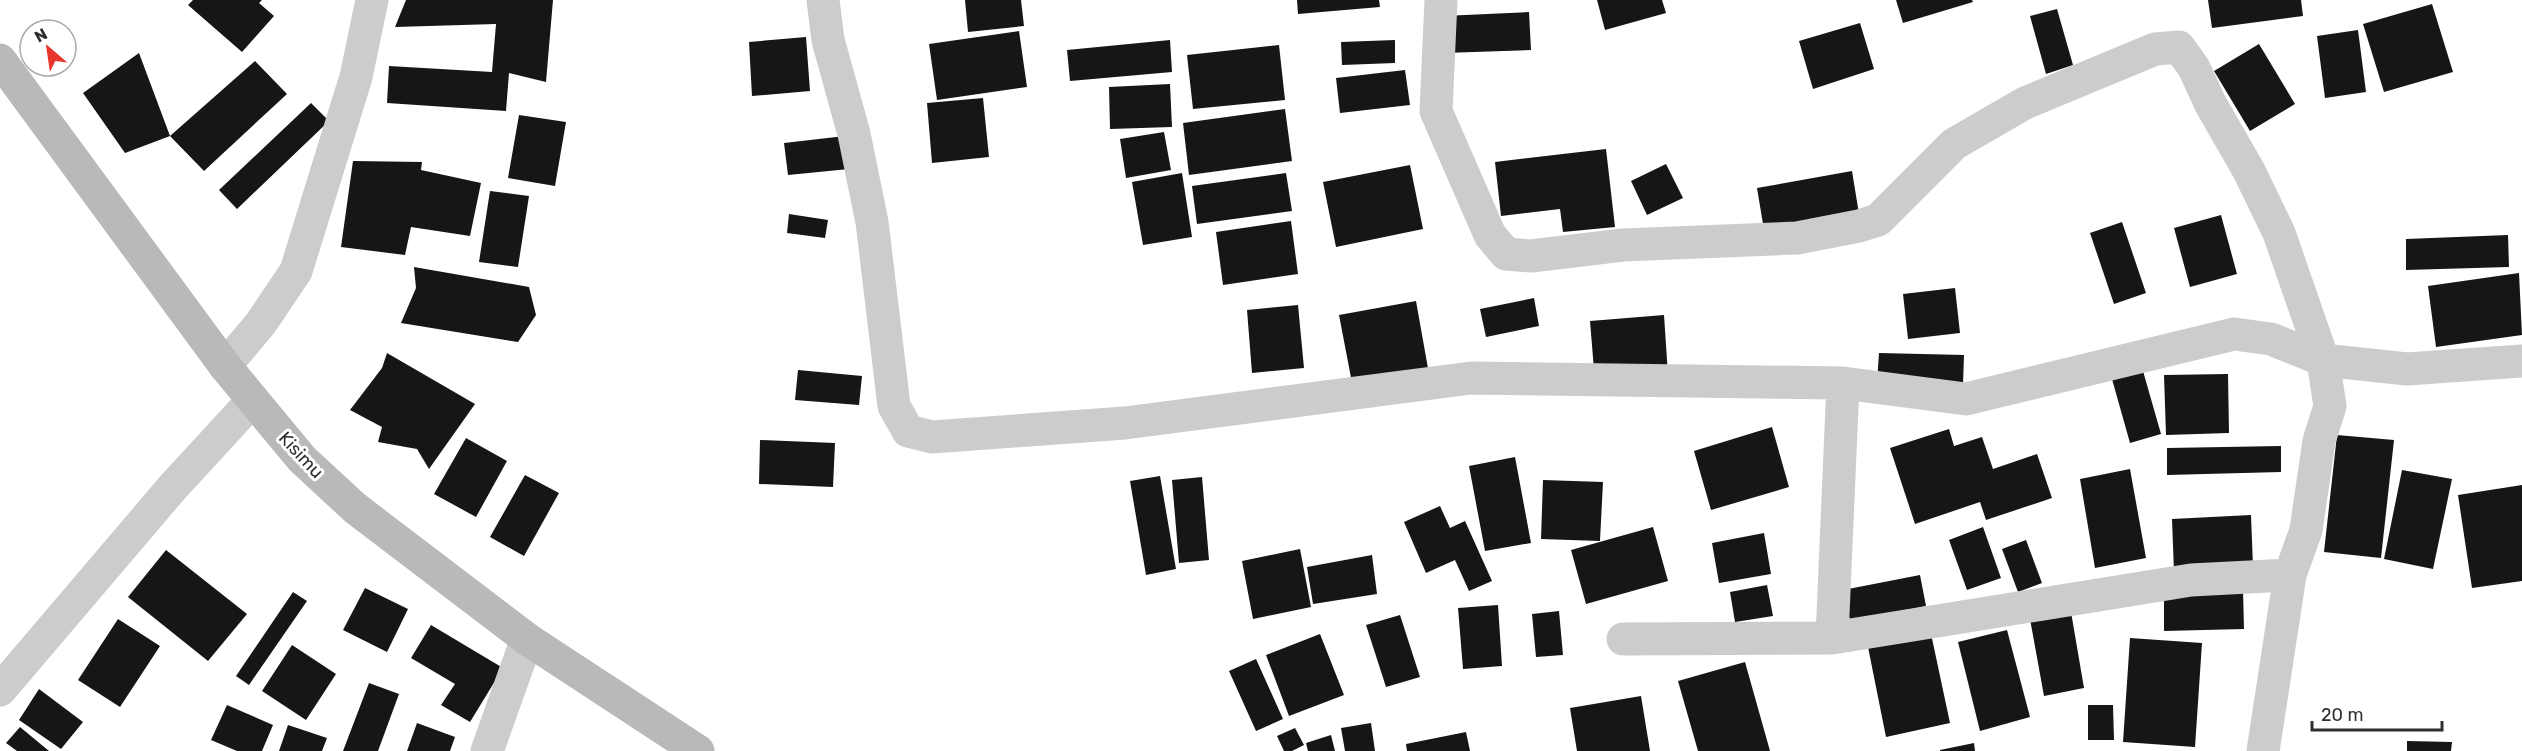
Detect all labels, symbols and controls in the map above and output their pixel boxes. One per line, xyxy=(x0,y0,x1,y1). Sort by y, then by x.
north arrow xyxy=(18,18,78,78)
text: N xyxy=(31,24,51,46)
street label: Kisimu xyxy=(274,427,328,483)
scale bar xyxy=(2312,694,2442,732)
text: 20 m xyxy=(2321,704,2363,726)

